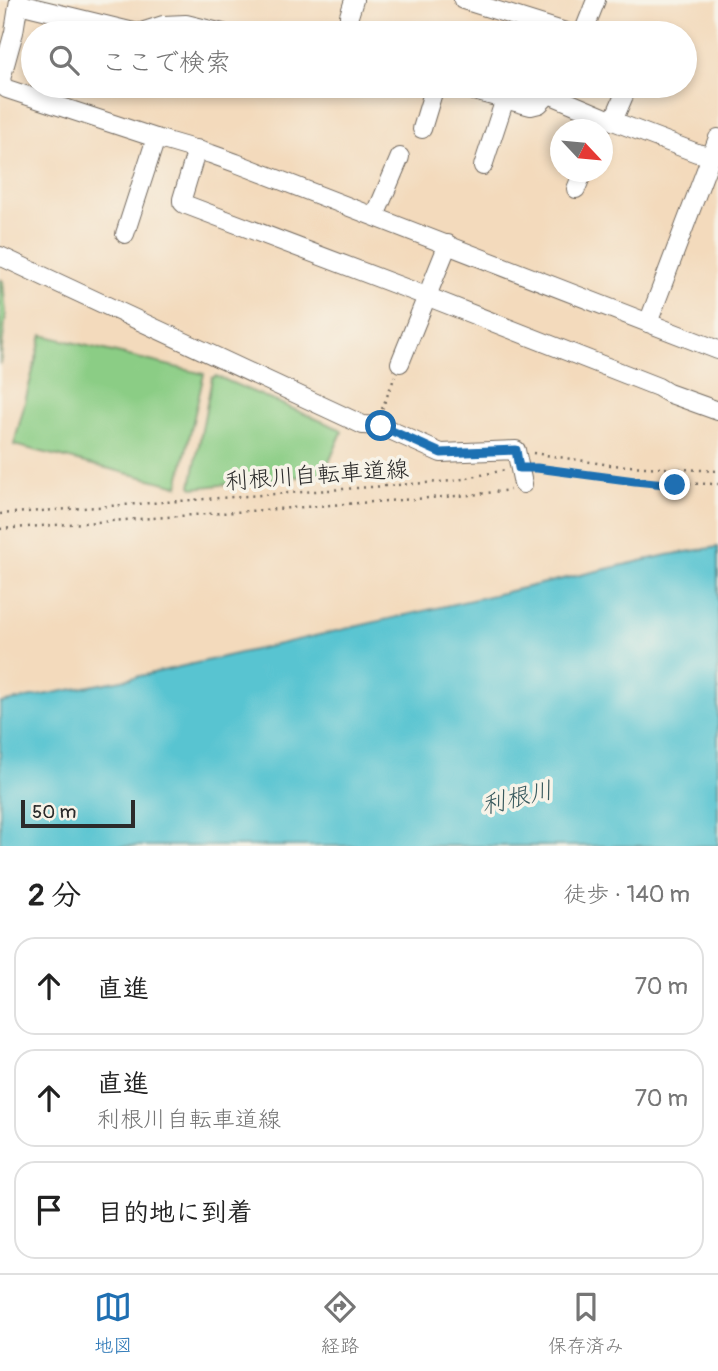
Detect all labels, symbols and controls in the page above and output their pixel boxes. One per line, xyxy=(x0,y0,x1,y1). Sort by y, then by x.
search box xyxy=(21,21,697,98)
icon: search xyxy=(45,41,83,79)
text: ここで検索 xyxy=(101,47,231,79)
north arrow xyxy=(550,119,613,182)
route start xyxy=(365,410,396,441)
street label: 利根川自転車道線 xyxy=(224,454,410,496)
route end xyxy=(659,469,690,500)
water label: 利根川 xyxy=(479,776,555,820)
scale bar xyxy=(21,797,135,829)
text: 50 m xyxy=(32,800,76,824)
text: 2 分 xyxy=(28,877,81,914)
text: 徒歩 · 140 m xyxy=(563,880,690,909)
icon: ahead xyxy=(30,967,68,1005)
text: 70 m xyxy=(635,972,688,1001)
text: 直進 xyxy=(97,973,149,1005)
text: 直進 xyxy=(97,1068,149,1100)
icon: ahead xyxy=(30,1079,68,1117)
text: 70 m xyxy=(635,1084,688,1113)
text: 利根川自転車道線 xyxy=(97,1105,281,1134)
icon: arrive xyxy=(30,1191,68,1229)
text: 目的地に到着 xyxy=(97,1197,253,1229)
tab: 地図 xyxy=(94,1288,132,1358)
tab: 経路 xyxy=(321,1288,359,1358)
tab: 保存済み xyxy=(548,1288,624,1358)

